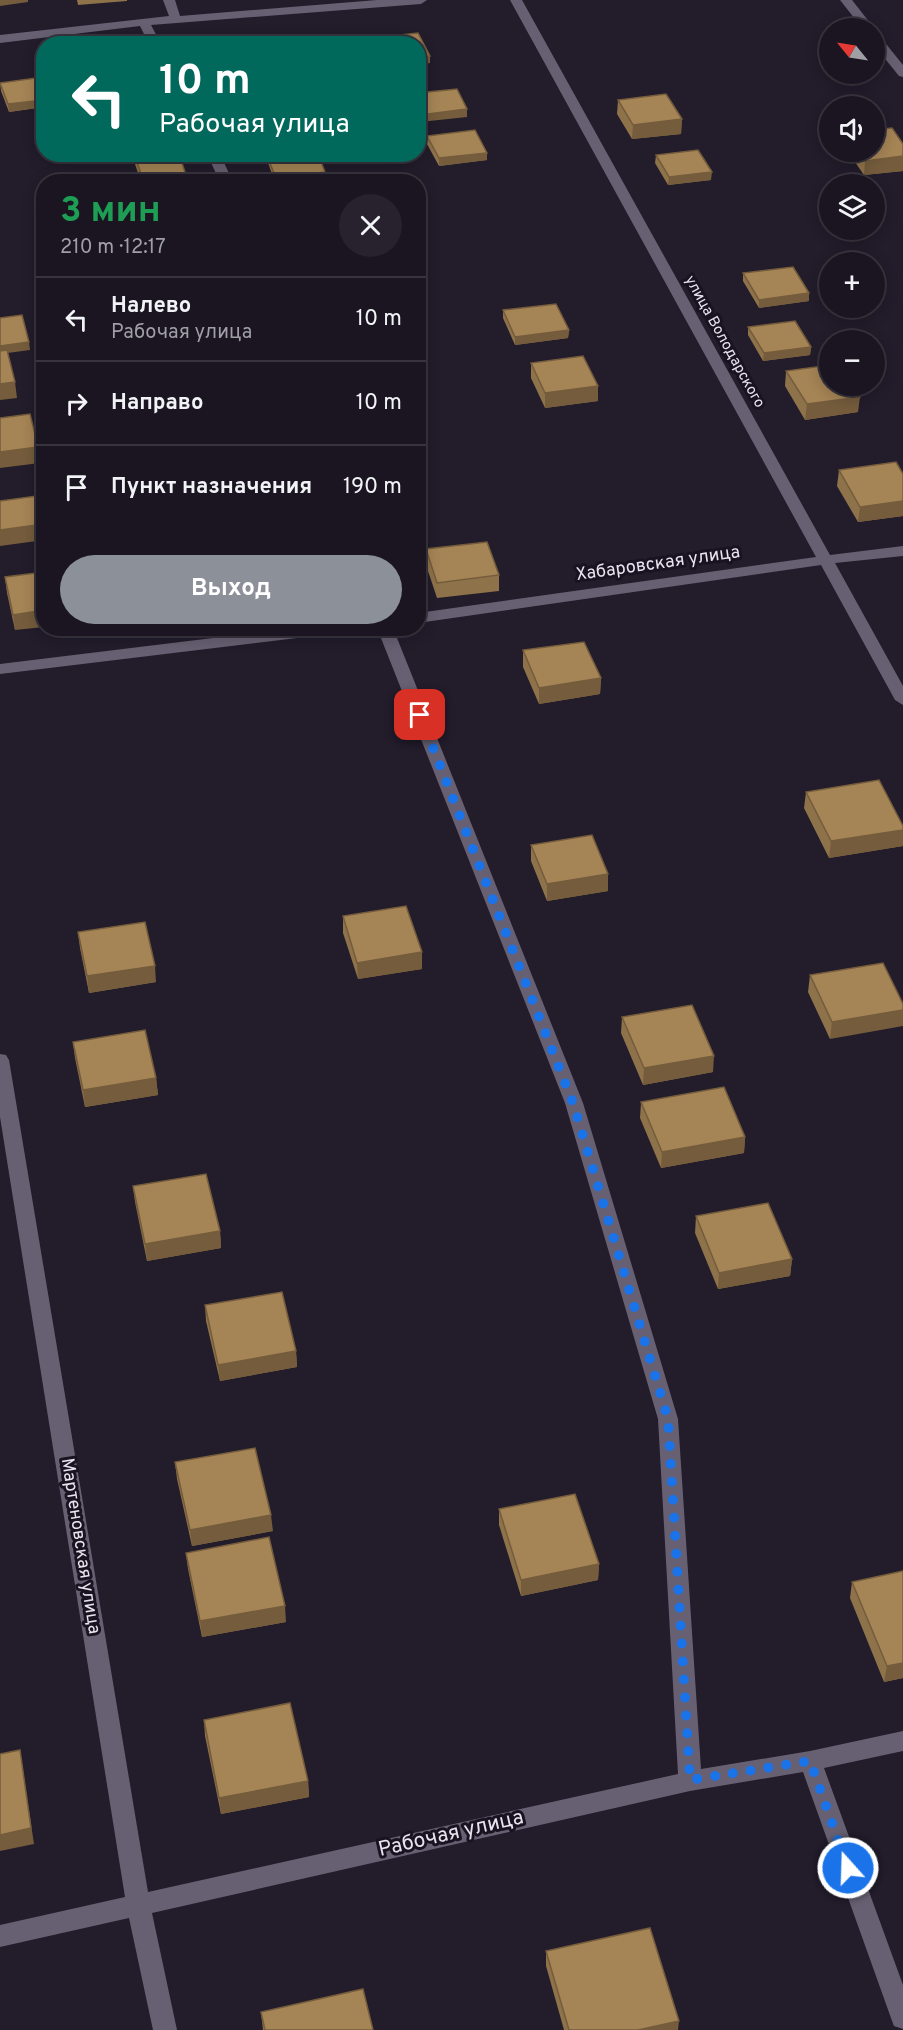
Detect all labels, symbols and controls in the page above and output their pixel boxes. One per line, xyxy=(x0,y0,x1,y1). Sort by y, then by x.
north arrow xyxy=(819,18,885,84)
map controls xyxy=(819,18,885,396)
text: 10 m xyxy=(159,56,251,109)
icon: left xyxy=(60,60,138,138)
button: sound xyxy=(819,96,885,162)
text: Рабочая улица xyxy=(159,108,350,142)
button: layers xyxy=(819,174,885,240)
text: 3 мин xyxy=(60,189,161,235)
button: close xyxy=(339,194,402,257)
text: 210 m · 12:17 xyxy=(60,235,166,261)
button: + xyxy=(819,252,885,318)
street label: улица Володарского xyxy=(680,272,768,412)
text: Налево xyxy=(111,293,191,320)
icon: left xyxy=(60,303,93,336)
text: 10 m xyxy=(356,306,402,333)
text: Рабочая улица xyxy=(111,320,252,346)
button: − xyxy=(819,330,885,396)
icon: right xyxy=(60,387,93,420)
text: Направо xyxy=(111,390,203,417)
text: 10 m xyxy=(356,390,402,417)
icon: arrive xyxy=(60,471,93,504)
text: Пункт назначения xyxy=(111,474,312,501)
text: 190 m xyxy=(343,474,402,501)
street label: Хабаровская улица xyxy=(574,541,742,587)
button: Выход xyxy=(60,555,402,624)
pin xyxy=(394,689,445,740)
icon: arrive xyxy=(403,698,436,731)
street label: Мартеновская улица xyxy=(55,1456,105,1636)
street label: Рабочая улица xyxy=(376,1804,526,1864)
position arrow xyxy=(816,1836,880,1900)

